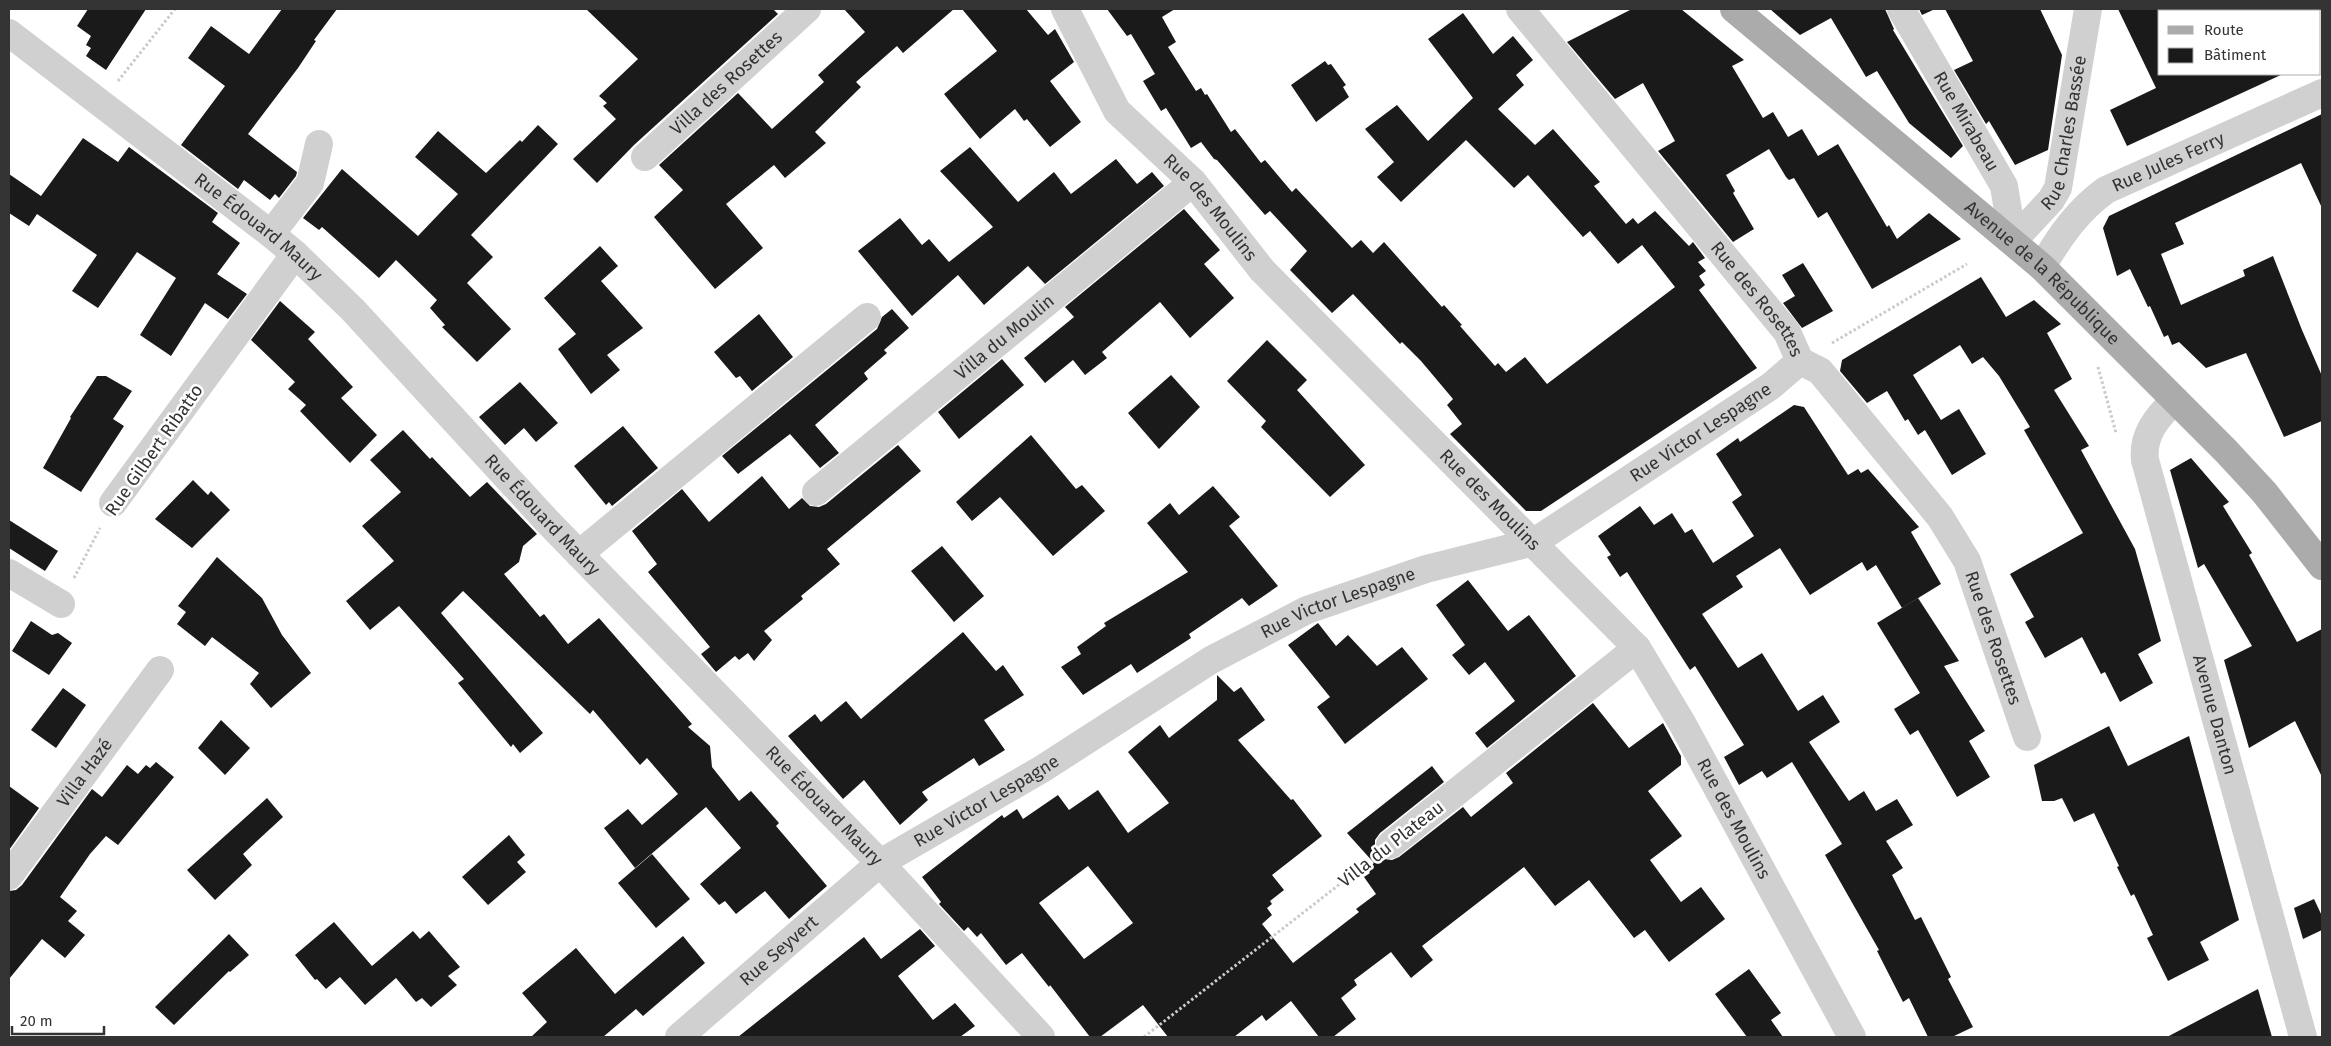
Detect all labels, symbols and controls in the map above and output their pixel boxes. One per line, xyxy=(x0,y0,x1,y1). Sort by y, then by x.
legend xyxy=(2158,10,2321,75)
text: Route xyxy=(2204,21,2244,39)
street label: Villa des Rosettes xyxy=(666,26,787,140)
text: Bâtiment xyxy=(2204,46,2267,64)
street label: Rue Charles Bassée xyxy=(2036,54,2091,215)
street label: Rue Mirabeau xyxy=(1929,68,2004,175)
street label: Rue Jules Ferry xyxy=(2108,127,2228,197)
street label: Rue des Moulins xyxy=(1159,149,1262,266)
street label: Rue Édouard Maury xyxy=(190,168,327,286)
street label: Avenue de la République xyxy=(1960,196,2125,350)
street label: Rue des Rosettes xyxy=(1706,237,1808,360)
street label: Villa du Moulin xyxy=(950,290,1059,384)
street label: Rue Victor Lespagne xyxy=(1626,378,1775,487)
street label: Rue Gilbert Ribatto xyxy=(100,380,208,520)
street label: Rue des Moulins xyxy=(1435,444,1545,555)
street label: Rue Édouard Maury xyxy=(480,449,605,580)
street label: Rue Victor Lespagne xyxy=(1257,562,1418,643)
street label: Rue des Rosettes xyxy=(1960,568,2026,708)
street label: Avenue Danton xyxy=(2188,652,2242,777)
street label: Villa Hazé xyxy=(52,734,117,811)
street label: Rue Édouard Maury xyxy=(761,741,888,870)
street label: Rue Victor Lespagne xyxy=(910,750,1063,852)
street label: Rue des Moulins xyxy=(1692,754,1775,883)
street label: Villa du Plateau xyxy=(1334,796,1448,892)
street label: Rue Seyvert xyxy=(735,910,823,990)
scale bar xyxy=(12,1004,105,1036)
text: 20 m xyxy=(20,1012,53,1030)

